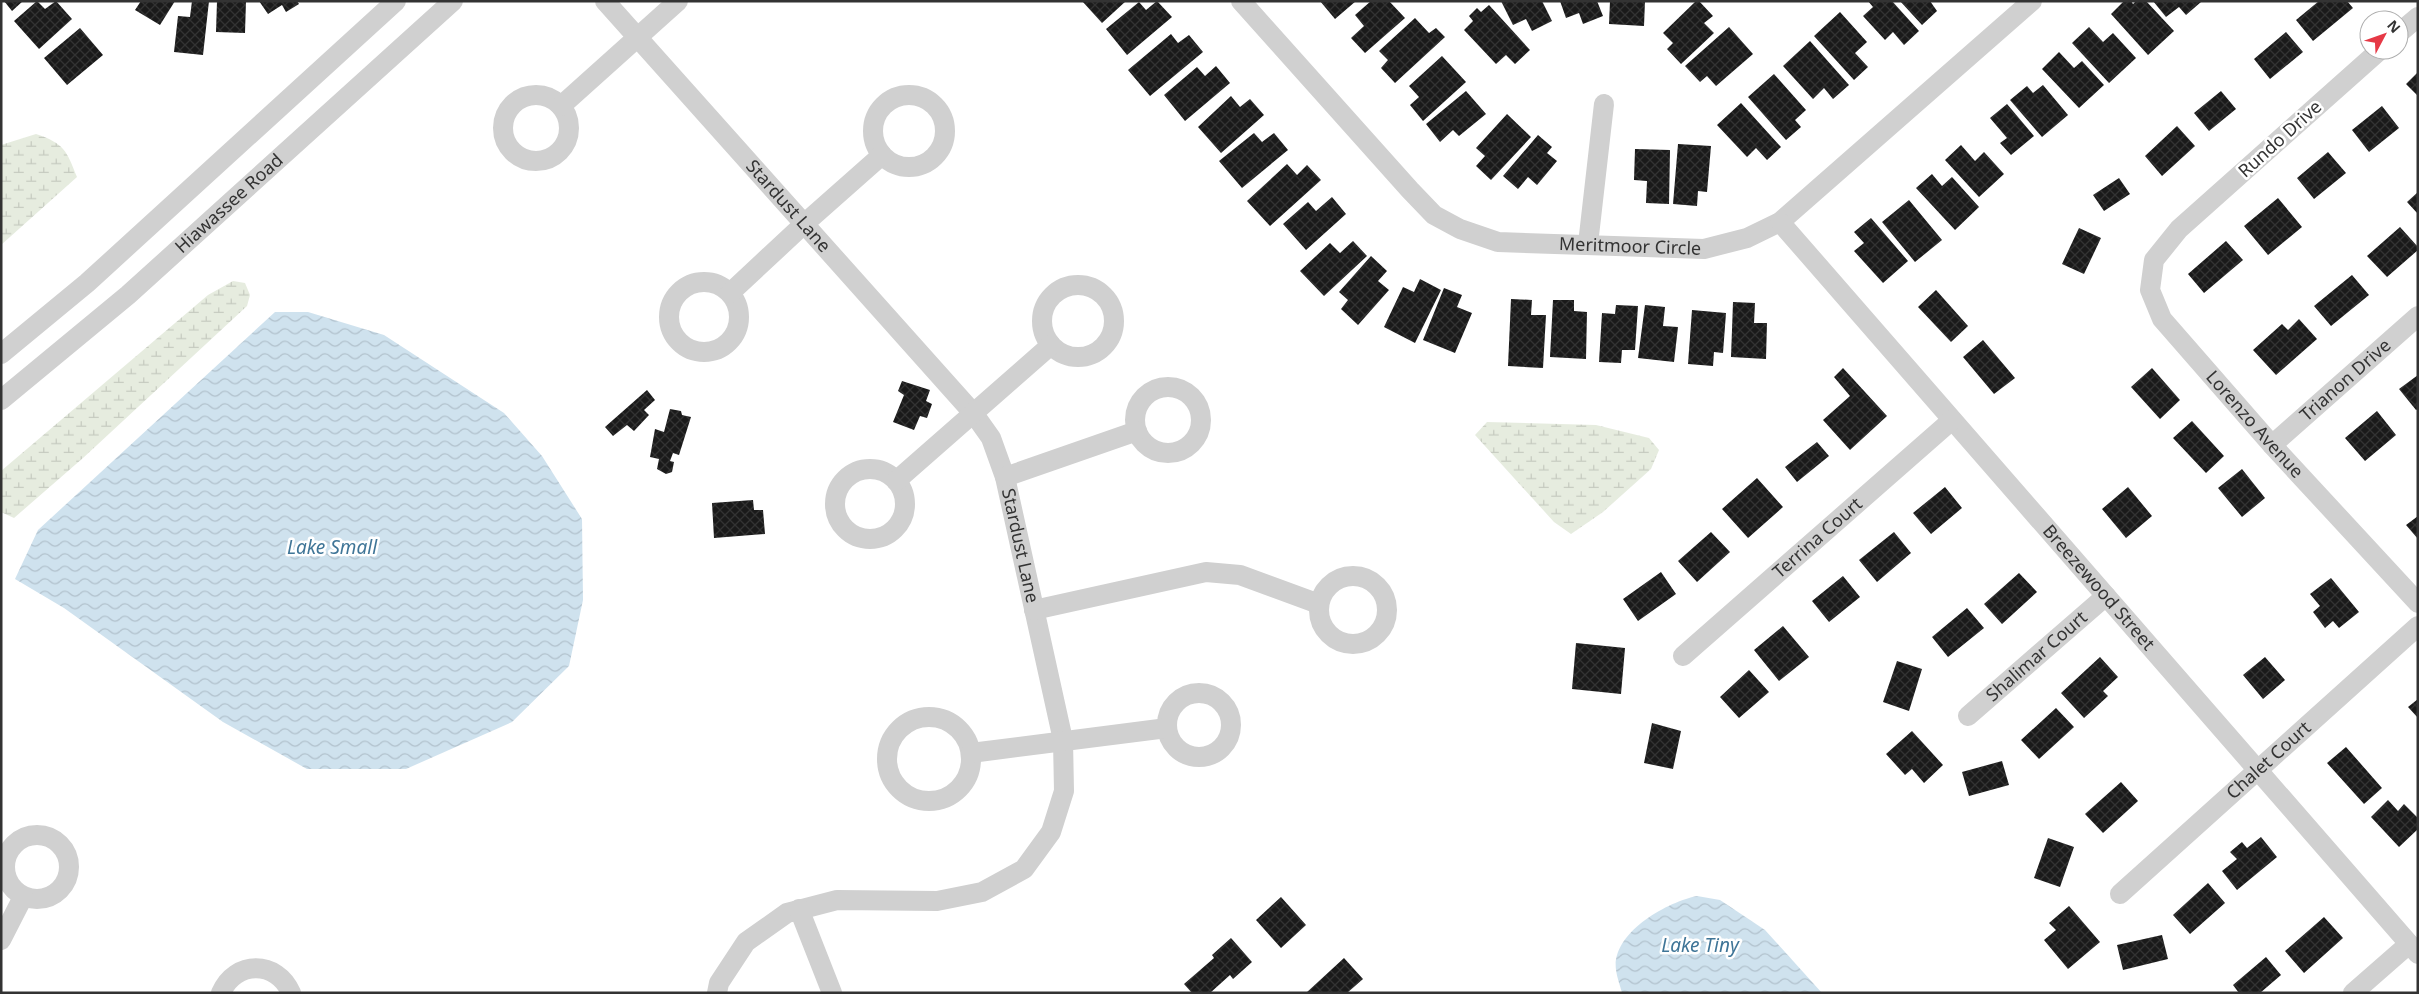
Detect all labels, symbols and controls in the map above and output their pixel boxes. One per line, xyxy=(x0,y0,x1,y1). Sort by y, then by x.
north arrow xyxy=(2359,10,2409,60)
text: N xyxy=(2383,16,2405,37)
street label: Rundo Drive xyxy=(2232,94,2326,182)
street label: Hiawassee Road xyxy=(169,148,288,258)
street label: Stardust Lane xyxy=(741,154,837,257)
street label: Meritmoor Circle xyxy=(1559,231,1702,260)
street label: Trianon Drive xyxy=(2294,333,2395,426)
street label: Lorenzo Avenue xyxy=(2201,365,2309,483)
street label: Stardust Lane xyxy=(997,486,1045,605)
street label: Terrina Court xyxy=(1767,491,1867,583)
street label: Breezewood Street xyxy=(2038,519,2161,655)
water label: Lake Small xyxy=(287,534,378,560)
street label: Shalimar Court xyxy=(1980,605,2092,706)
street label: Chalet Court xyxy=(2221,715,2316,804)
water label: Lake Tiny xyxy=(1661,932,1740,958)

